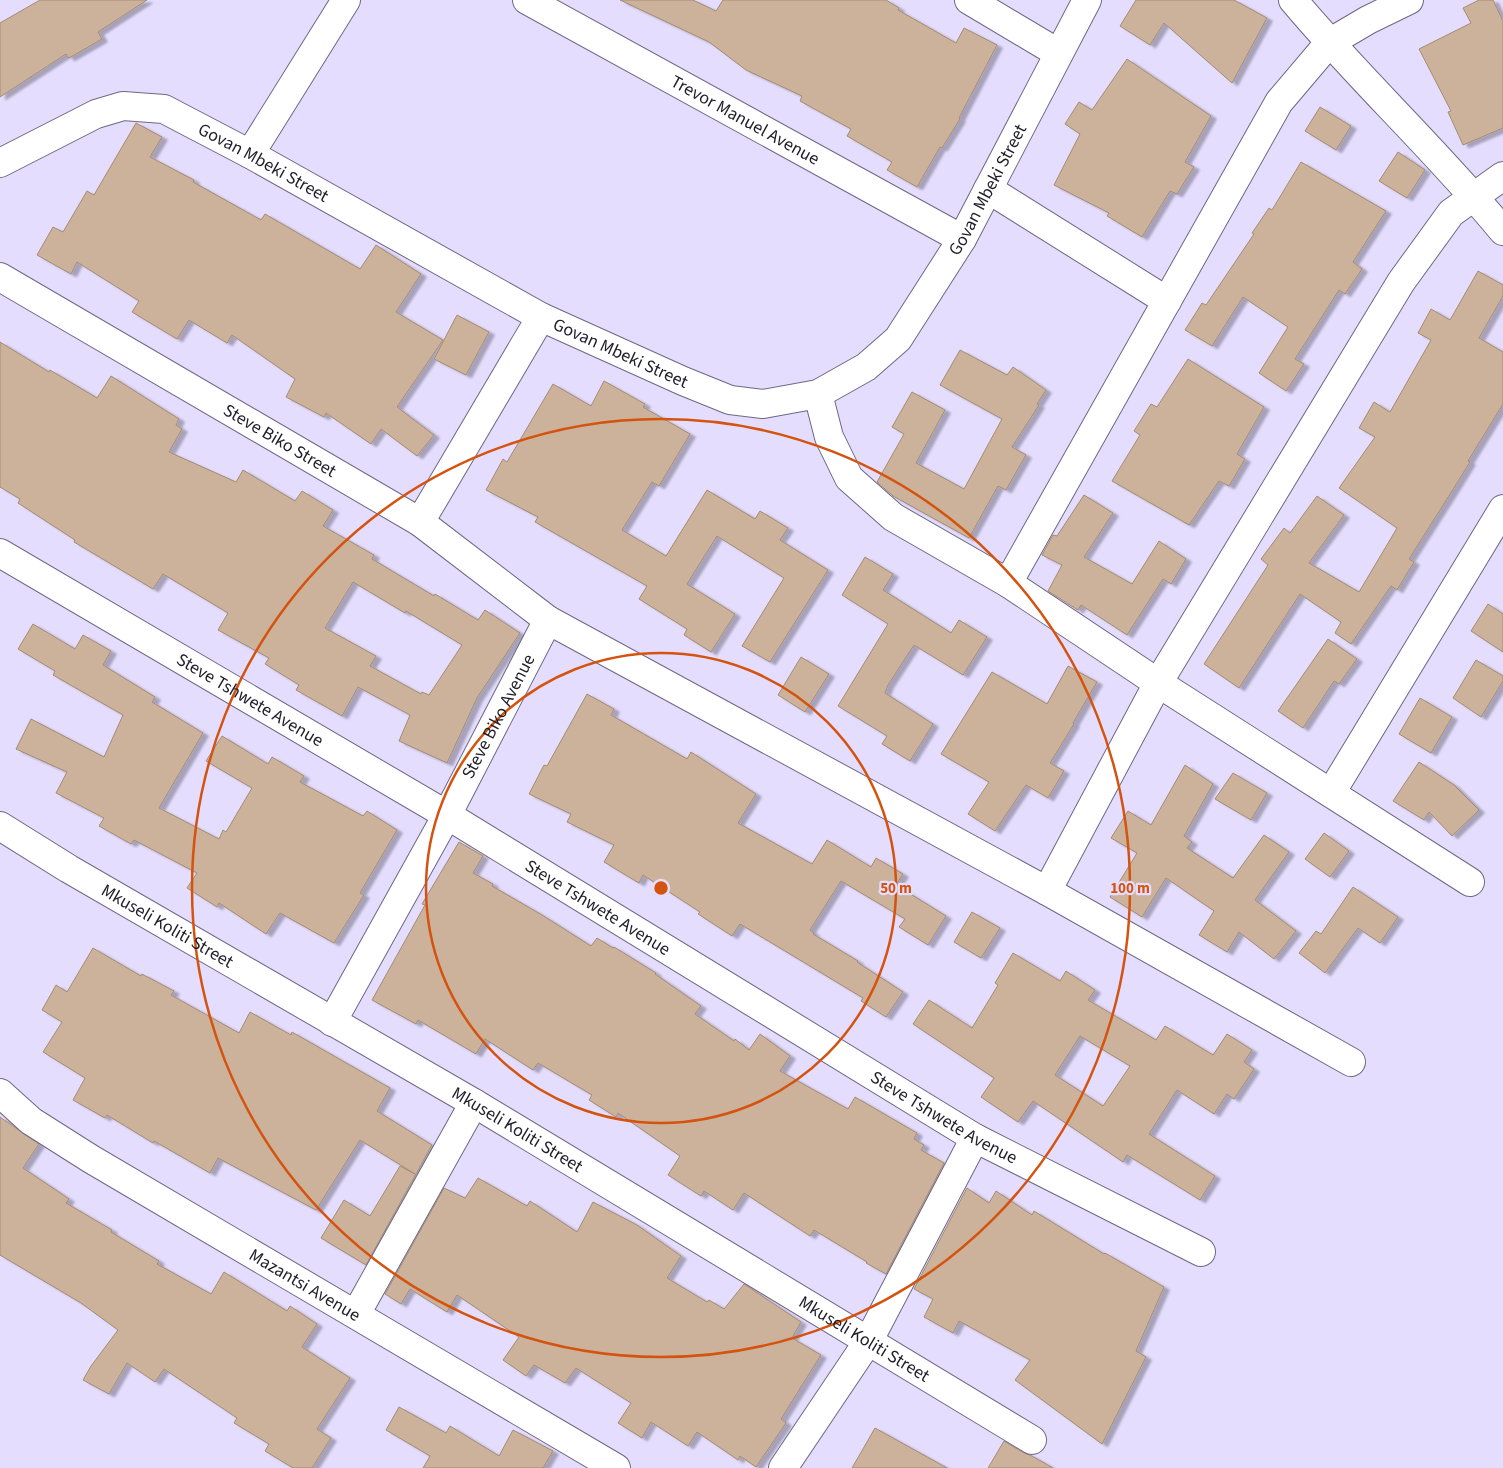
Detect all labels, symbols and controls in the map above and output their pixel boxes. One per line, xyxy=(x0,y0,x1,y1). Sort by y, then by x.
street label: Trevor Manuel Avenue xyxy=(666,69,824,171)
street label: Govan Mbeki Street xyxy=(194,117,333,209)
street label: Govan Mbeki Street xyxy=(943,120,1033,261)
street label: Govan Mbeki Street xyxy=(549,312,692,395)
street label: Steve Biko Street xyxy=(218,398,341,484)
street label: Steve Tshwete Avenue xyxy=(172,647,328,753)
street label: Steve Biko Avenue xyxy=(456,650,541,783)
street label: Steve Tshwete Avenue xyxy=(520,854,675,962)
street label: Mkuseli Koliti Street xyxy=(96,878,238,974)
text: 50 m xyxy=(880,878,912,899)
text: 100 m xyxy=(1110,878,1150,899)
centre of rings xyxy=(652,879,670,897)
street label: Steve Tshwete Avenue xyxy=(866,1065,1022,1170)
street label: Mkuseli Koliti Street xyxy=(447,1081,588,1179)
street label: Mazantsi Avenue xyxy=(244,1243,365,1328)
street label: Mkuseli Koliti Street xyxy=(794,1290,934,1388)

